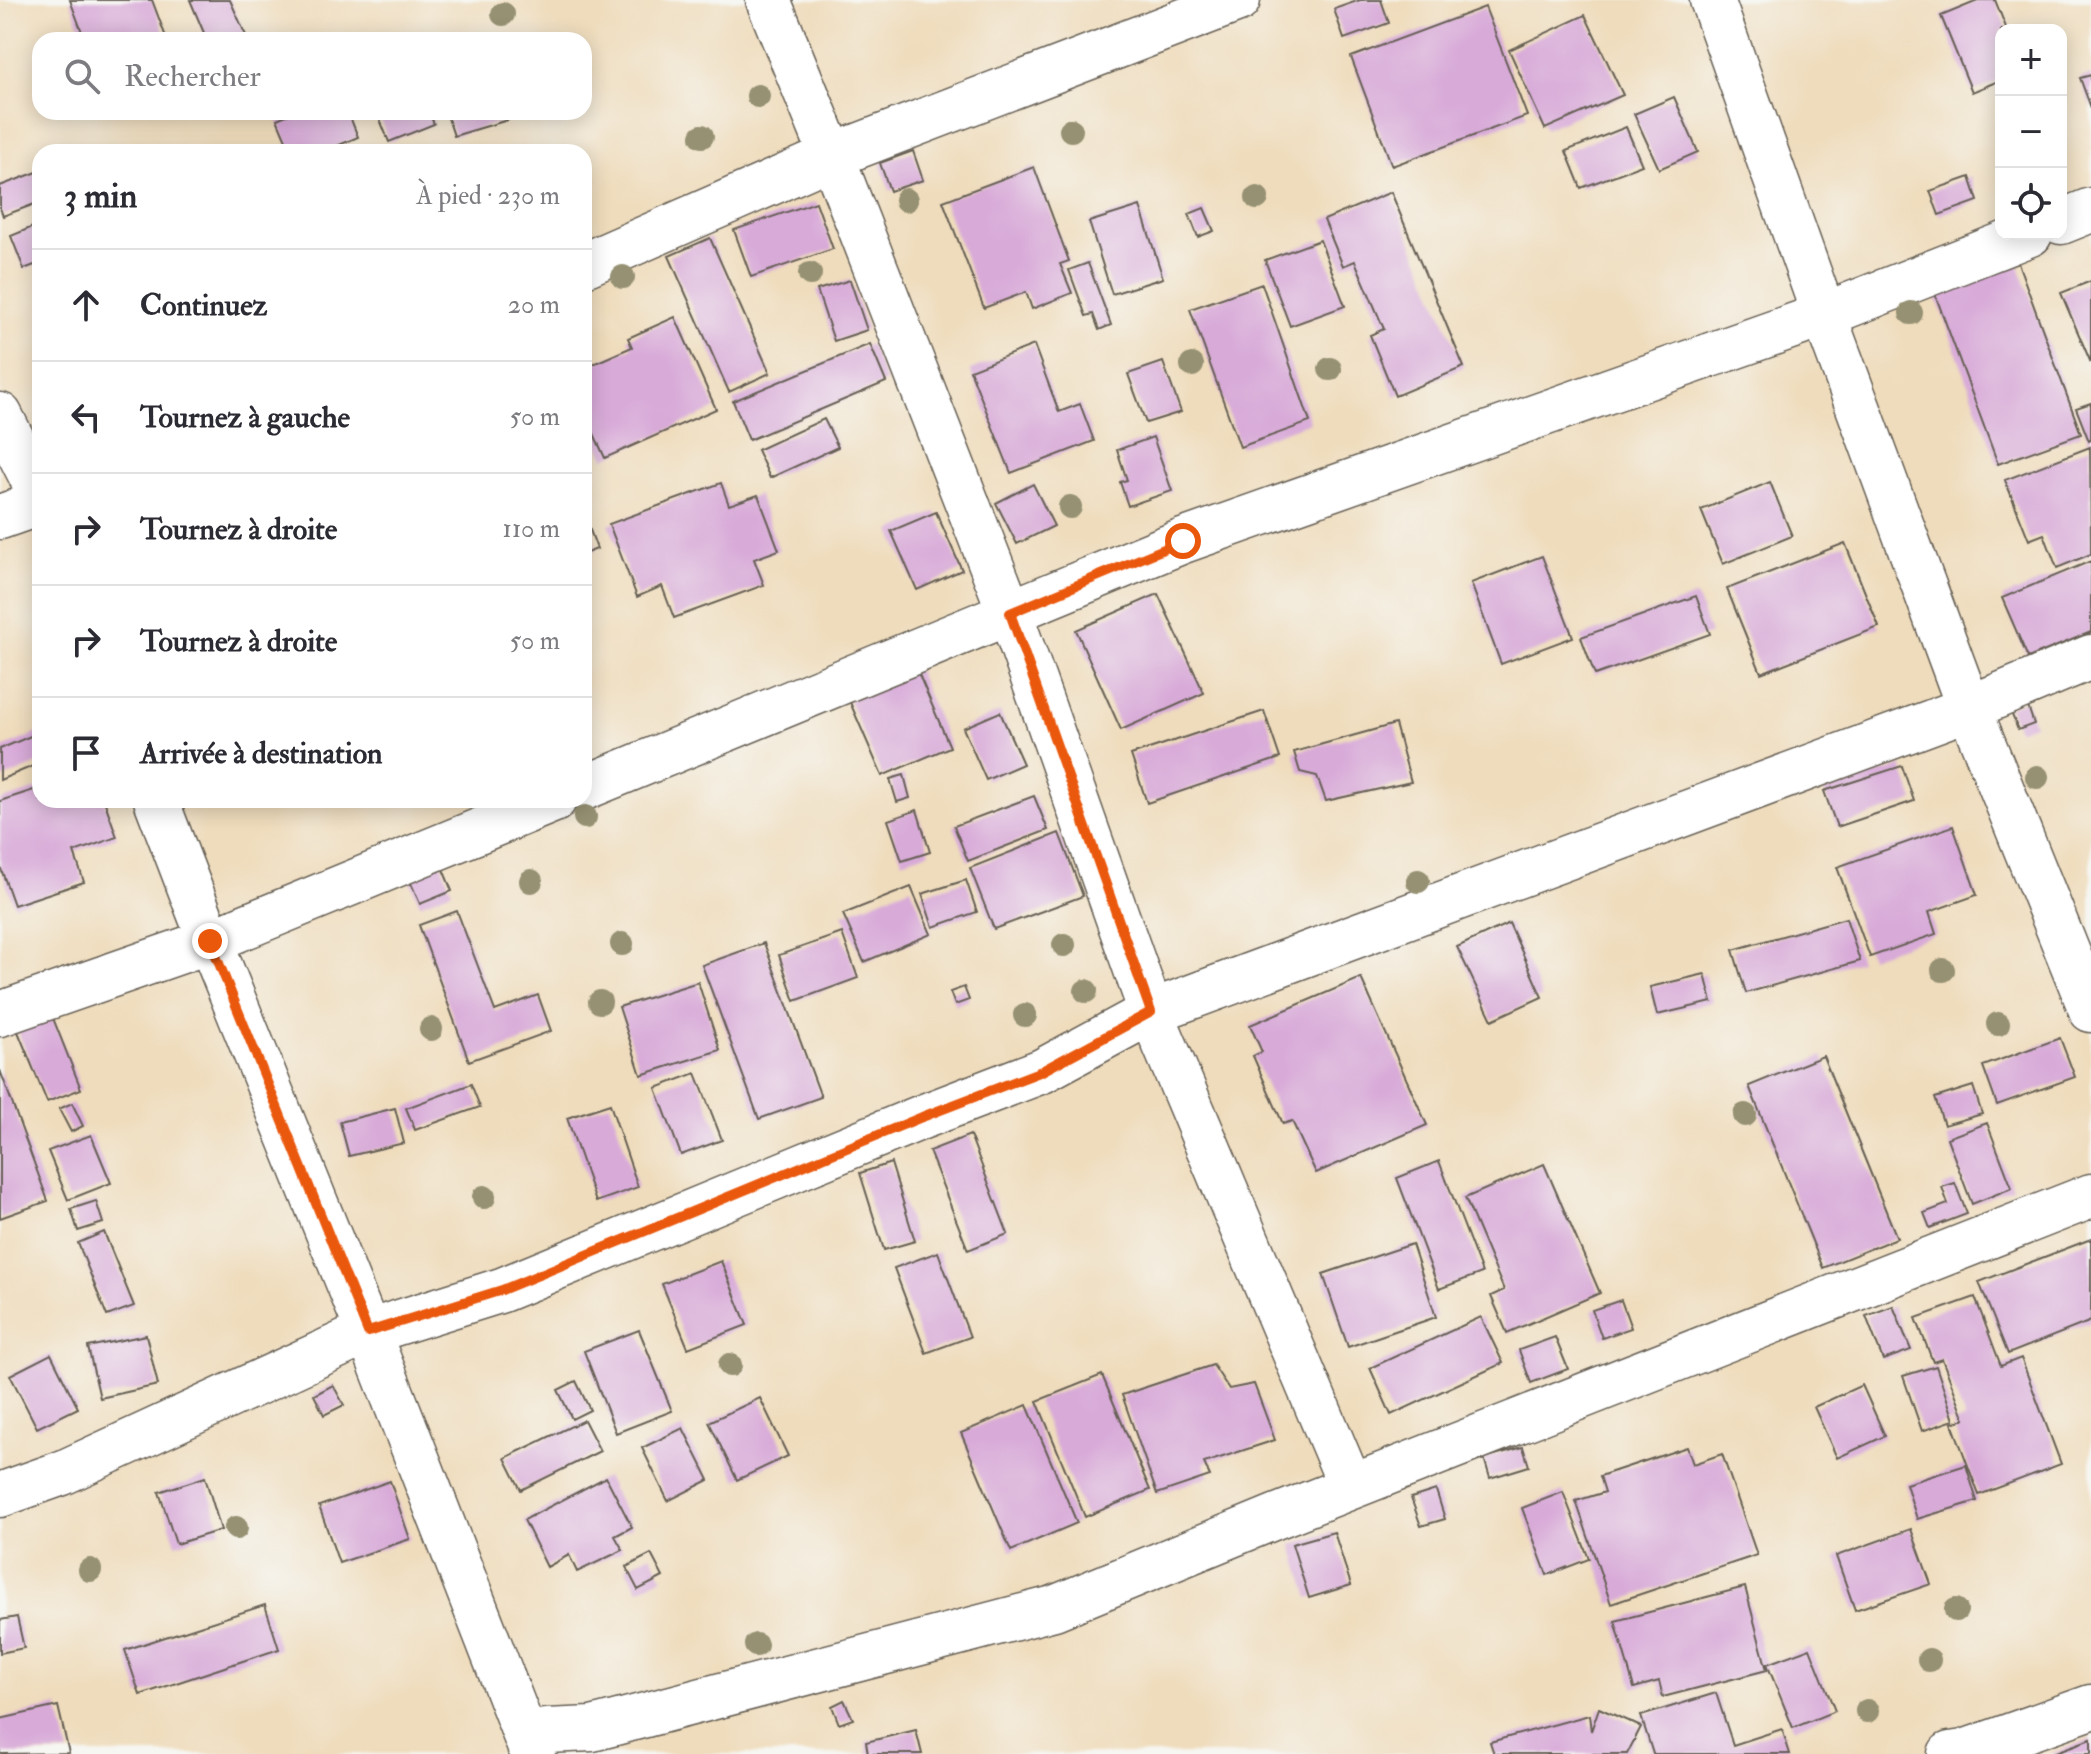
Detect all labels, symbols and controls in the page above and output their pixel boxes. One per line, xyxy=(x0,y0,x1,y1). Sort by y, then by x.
map controls xyxy=(1995,24,2067,240)
button: + xyxy=(1995,24,2067,96)
search box xyxy=(32,32,592,120)
icon: search xyxy=(60,54,104,98)
text: Rechercher xyxy=(124,58,261,95)
button: − xyxy=(1995,96,2067,168)
button: locate xyxy=(1995,168,2067,240)
text: 3 min xyxy=(64,175,137,218)
text: À pied · 230 m xyxy=(416,180,560,212)
icon: ahead xyxy=(64,283,108,327)
text: Continuez xyxy=(140,287,267,324)
text: 20 m xyxy=(508,289,560,321)
icon: left xyxy=(64,395,108,439)
text: Tournez à gauche xyxy=(140,399,350,436)
text: 50 m xyxy=(510,401,560,433)
icon: right xyxy=(64,507,108,551)
text: Tournez à droite xyxy=(140,511,337,548)
text: 110 m xyxy=(503,513,560,545)
route start xyxy=(1165,523,1201,559)
icon: right xyxy=(64,619,108,663)
text: Tournez à droite xyxy=(140,623,337,660)
text: 50 m xyxy=(510,625,560,657)
icon: arrive xyxy=(64,731,108,775)
text: Arrivée à destination xyxy=(140,735,383,772)
route end xyxy=(192,923,228,959)

